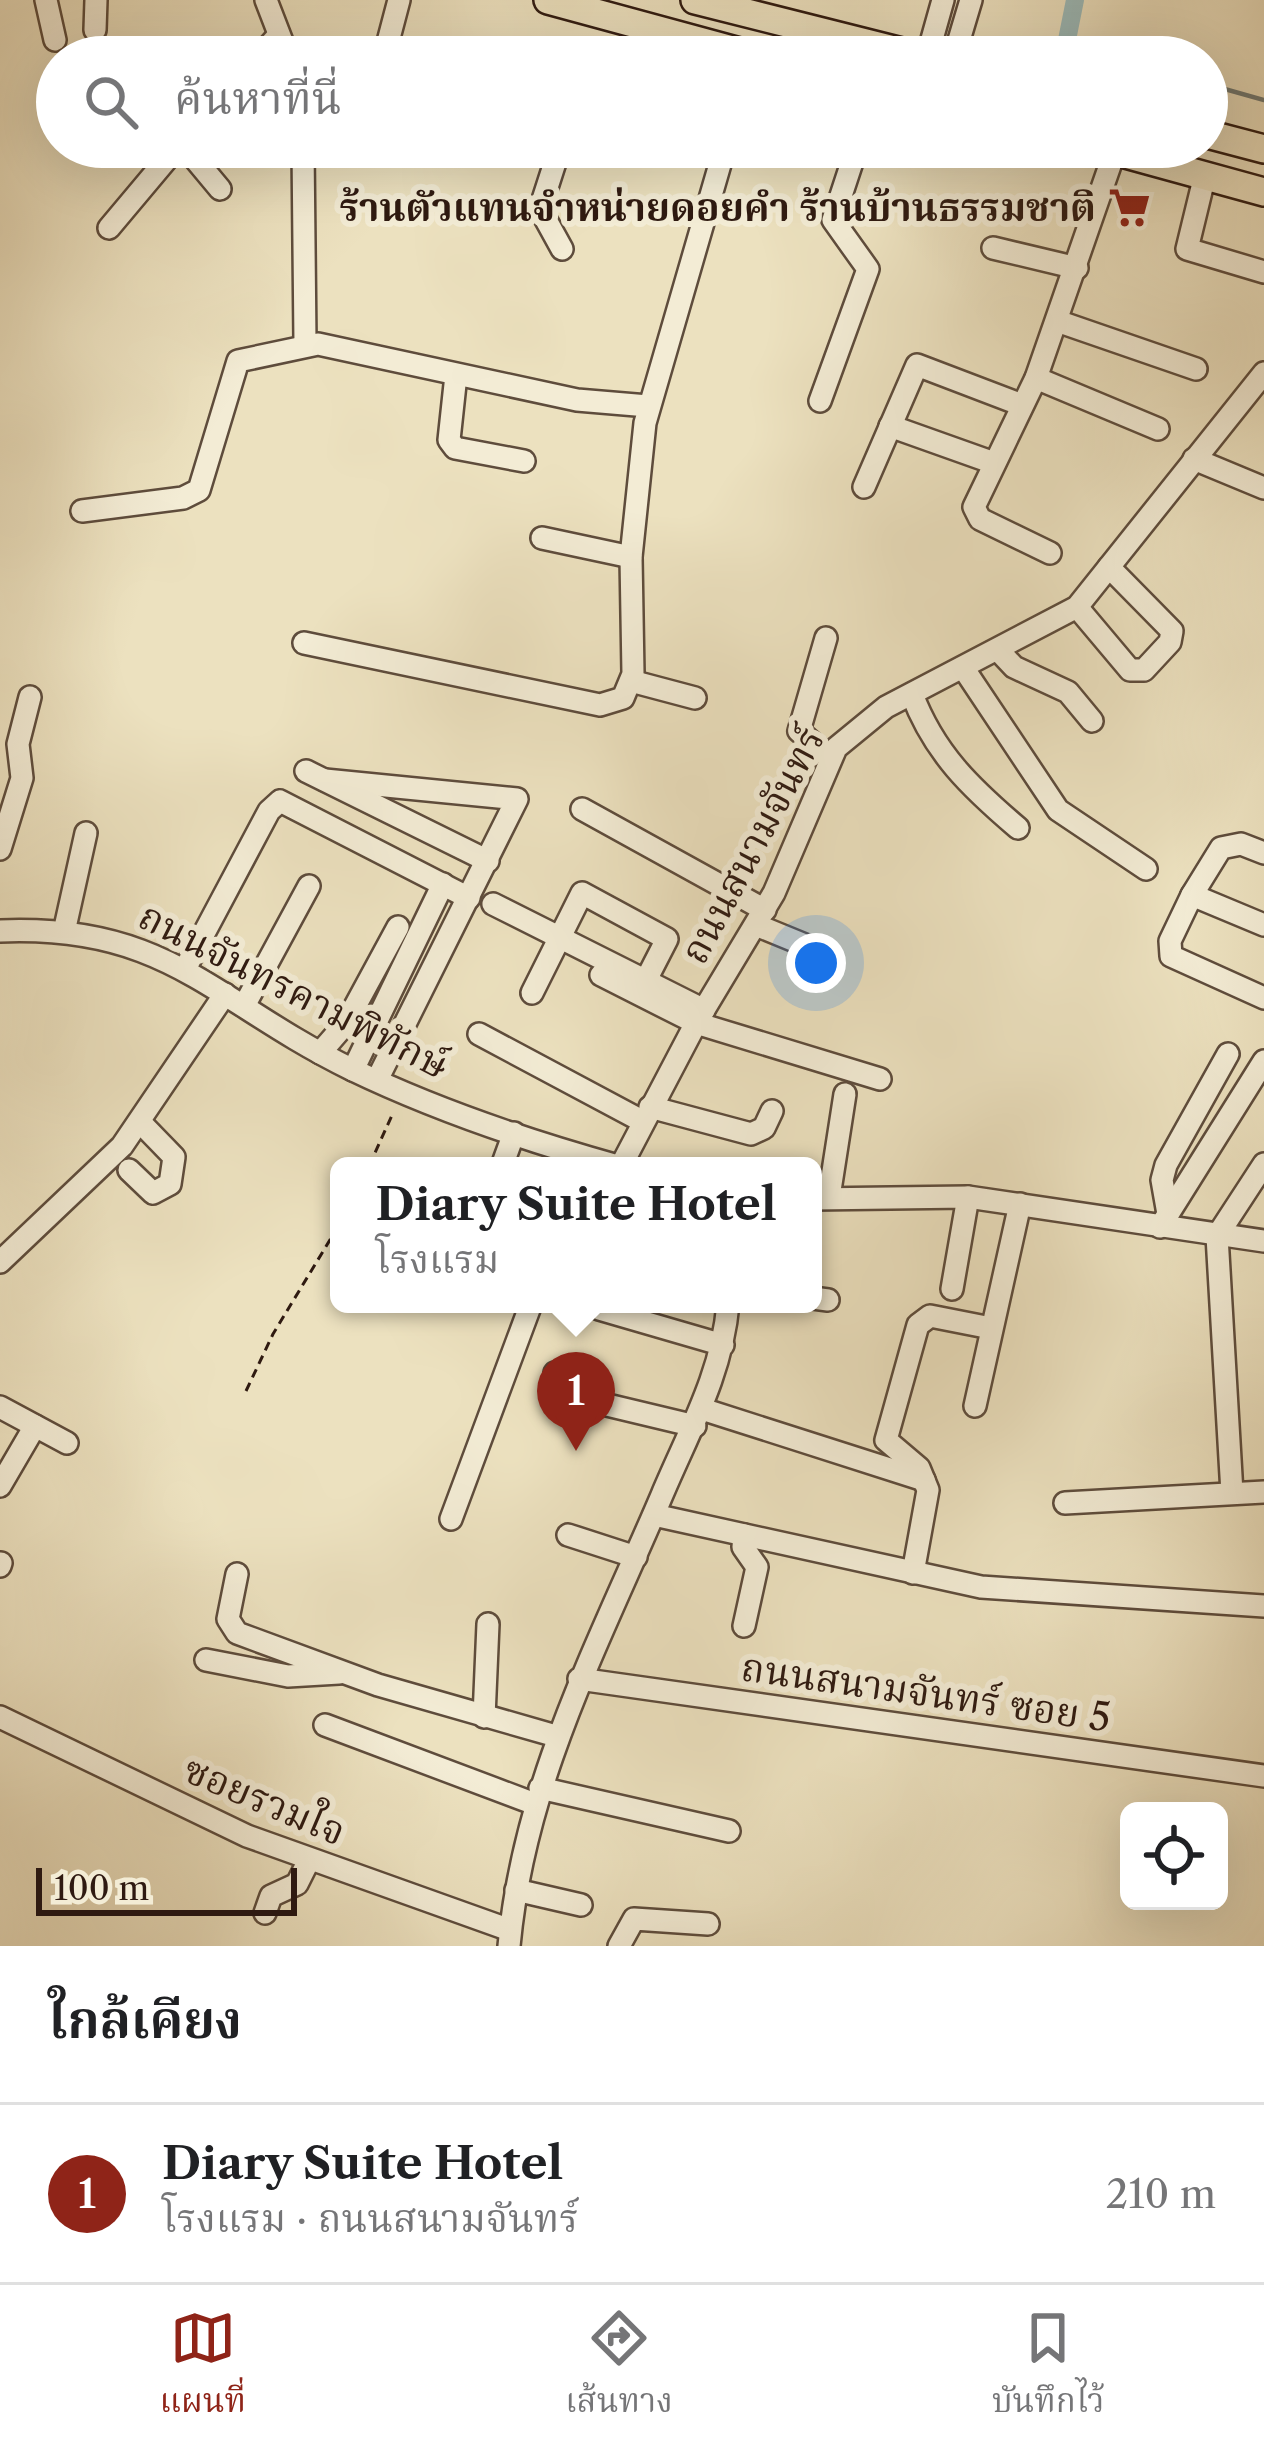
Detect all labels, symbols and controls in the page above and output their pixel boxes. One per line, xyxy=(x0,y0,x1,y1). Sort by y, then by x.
search box xyxy=(36,36,1228,168)
icon: search xyxy=(78,69,144,135)
text: ค้นหาที่นี่ xyxy=(174,70,342,126)
place label: ร้านตัวแทนจำหน่ายดอยคำ ร้านบ้านธรรมชาติ xyxy=(339,183,1096,231)
supermarket icon: ร้านตัวแทนจำหน่ายดอยคำ ร้านบ้านธรรมชาติ xyxy=(1107,184,1153,230)
street label: ถนนสนามจันทร์ xyxy=(670,718,835,971)
street label: ถนนจันทรคามพิทักษ์ xyxy=(131,891,457,1089)
your location xyxy=(786,933,846,993)
popup xyxy=(330,1157,822,1313)
text: Diary Suite Hotel xyxy=(375,1176,777,1232)
text: โรงแรม xyxy=(375,1235,499,1283)
pin: 1 xyxy=(537,1352,615,1451)
street label: ถนนสนามจันทร์ ซอย 5 xyxy=(738,1642,1114,1742)
street label: ซอยรวมใจ xyxy=(177,1743,354,1855)
map controls xyxy=(1120,1802,1228,1910)
button: locate xyxy=(1120,1802,1228,1910)
scale bar xyxy=(36,1862,297,1915)
text: 100 m xyxy=(54,1868,149,1909)
text: ใกล้เคียง xyxy=(48,1989,242,2051)
text: Diary Suite Hotel xyxy=(162,2135,563,2191)
text: 1 xyxy=(78,2170,96,2218)
text: 210 m xyxy=(1106,2170,1216,2218)
text: โรงแรม · ถนนสนามจันทร์ xyxy=(162,2194,579,2242)
tab: แผนที่ xyxy=(160,2305,246,2430)
tab: เส้นทาง xyxy=(565,2305,673,2430)
tab: บันทึกไว้ xyxy=(992,2305,1104,2430)

